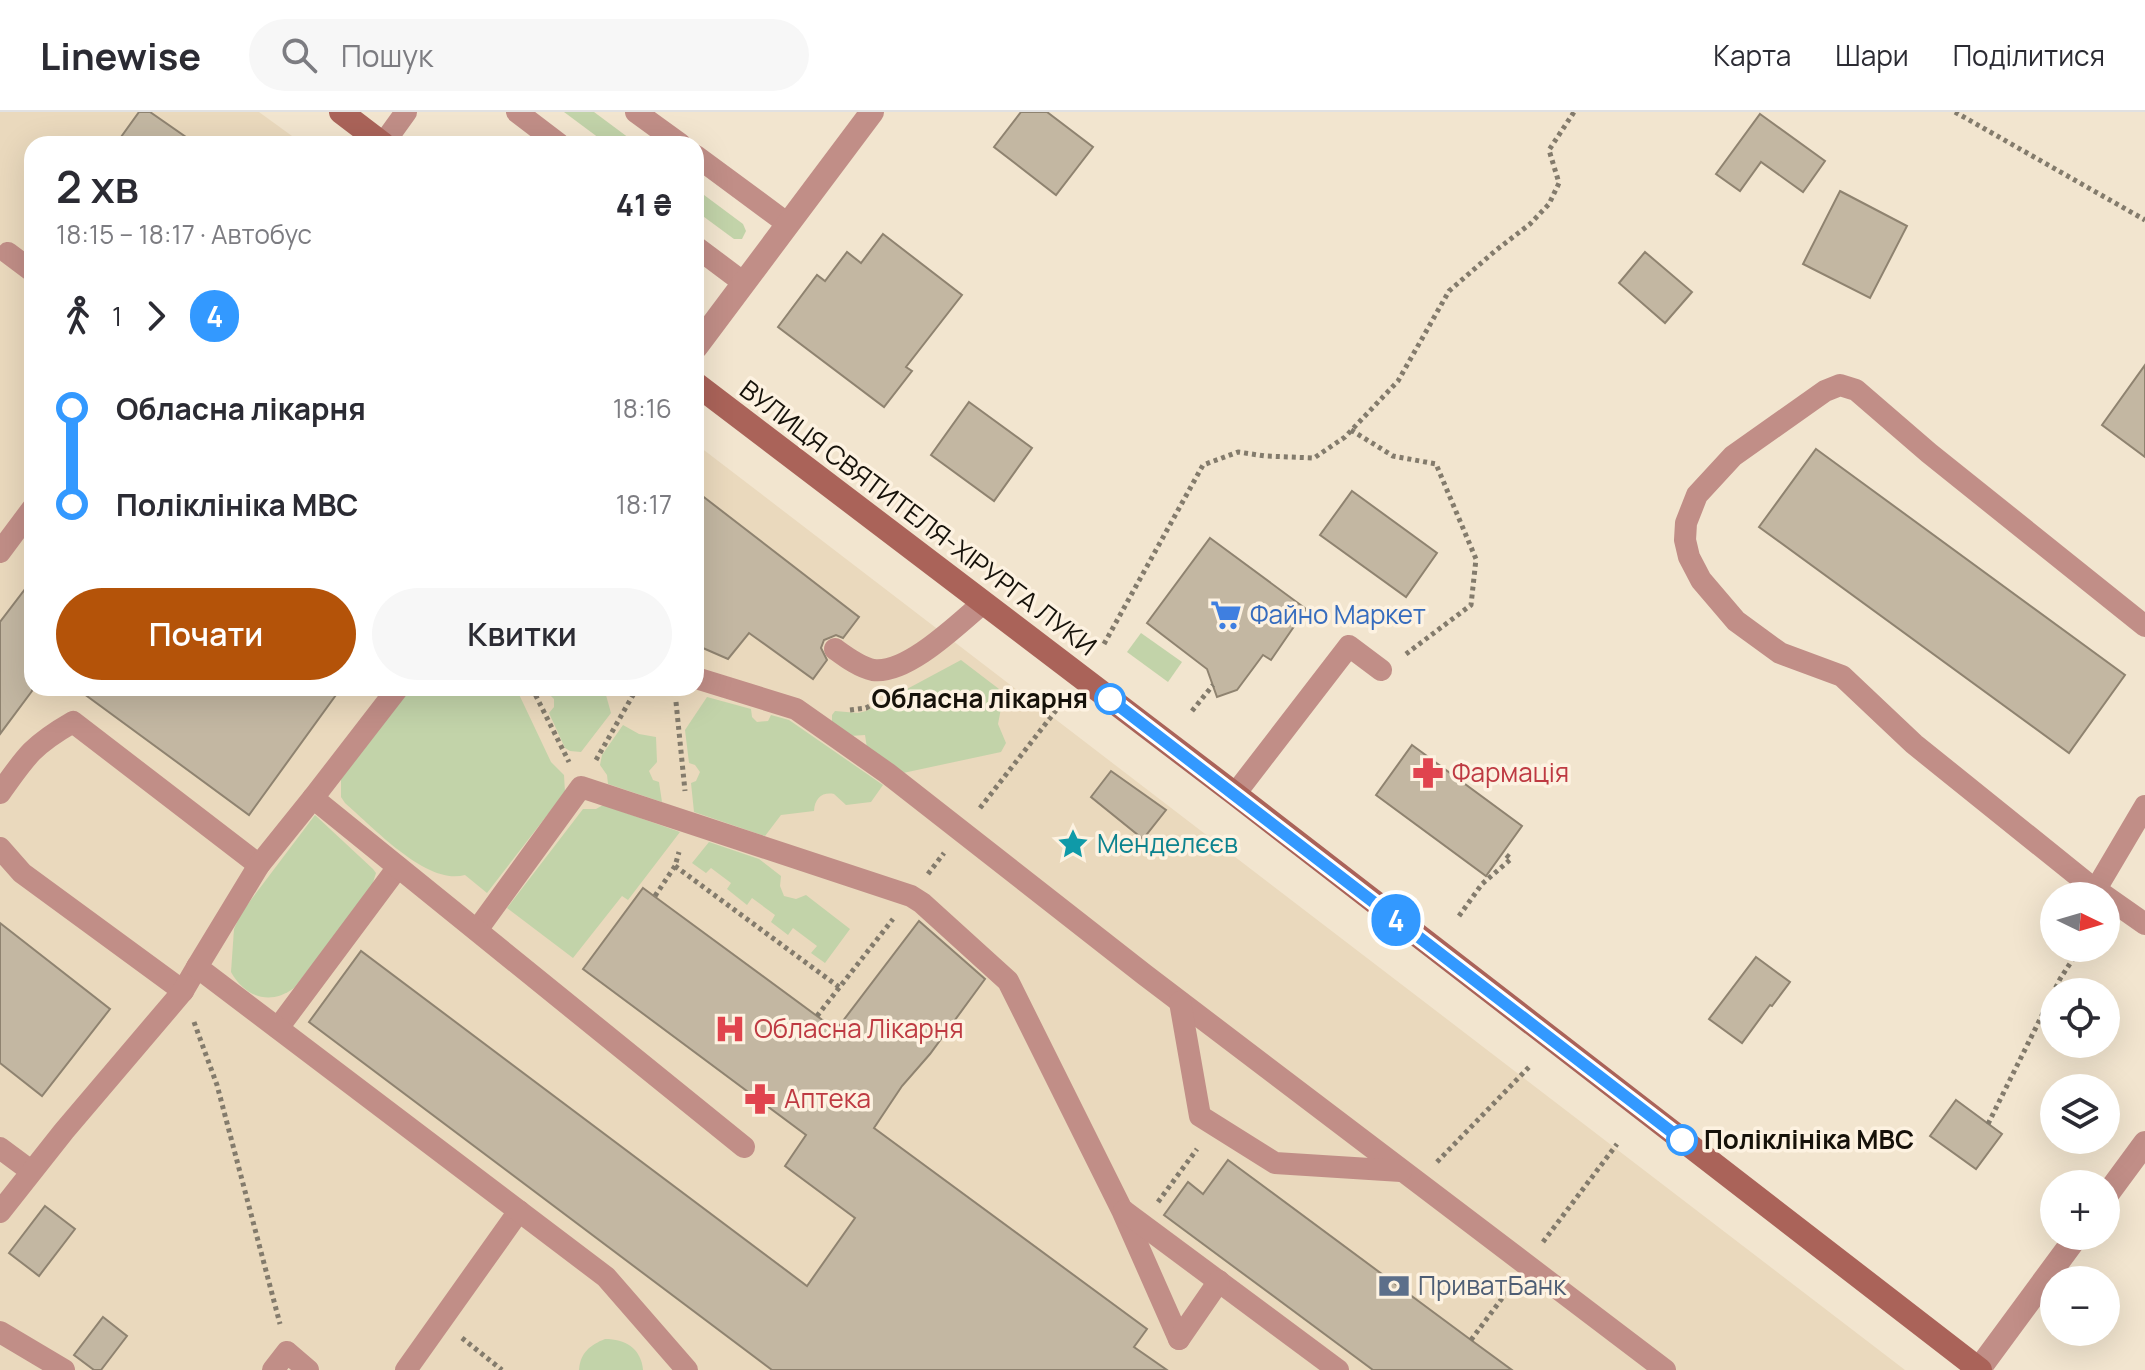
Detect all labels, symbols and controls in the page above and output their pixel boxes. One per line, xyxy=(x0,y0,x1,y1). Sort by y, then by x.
search box xyxy=(249,19,809,91)
text: Linewise xyxy=(40,29,201,81)
icon: search xyxy=(277,33,321,77)
text: Пошук xyxy=(341,35,433,76)
text: Карта xyxy=(1713,36,1791,74)
text: Шари xyxy=(1835,36,1909,74)
text: Поділитися xyxy=(1953,36,2105,74)
text: 2 хв xyxy=(56,156,139,216)
text: 41 ₴ xyxy=(616,184,672,225)
text: 18:15 – 18:17 · Автобус xyxy=(56,216,312,252)
icon: walk xyxy=(56,294,100,338)
icon: forward xyxy=(134,294,178,338)
text: 4 xyxy=(206,297,223,335)
text: 1 xyxy=(112,298,122,334)
street label: ВУЛИЦЯ СВЯТИТЕЛЯ-ХІРУРГА ЛУКИ xyxy=(733,371,1104,663)
text: Обласна лікарня xyxy=(116,388,366,429)
text: 18:16 xyxy=(613,390,672,426)
text: Поліклініка МВС xyxy=(116,484,358,525)
text: 18:17 xyxy=(616,486,672,522)
button: Почати xyxy=(56,588,356,680)
button: Квитки xyxy=(372,588,672,680)
place label: Файно Маркет xyxy=(1250,596,1426,632)
supermarket icon: Файно Маркет xyxy=(1209,598,1243,632)
place label: Обласна лікарня xyxy=(872,680,1088,716)
marker: Обласна лікарня xyxy=(1095,684,1125,714)
place label: Фармація xyxy=(1452,754,1569,790)
pharmacy icon: Фармація xyxy=(1411,756,1445,790)
place label: Менделєєв xyxy=(1097,825,1238,861)
place icon: Менделєєв xyxy=(1056,827,1090,861)
north arrow xyxy=(2040,882,2120,962)
map controls xyxy=(2040,882,2120,1346)
line badge: 4 xyxy=(1370,894,1422,946)
text: 4 xyxy=(1387,901,1405,939)
button: locate xyxy=(2040,978,2120,1058)
place label: Обласна Лікарня xyxy=(754,1010,964,1046)
hospital icon: Обласна Лікарня xyxy=(713,1012,747,1046)
button: layers xyxy=(2040,1074,2120,1154)
place label: Аптека xyxy=(784,1080,871,1116)
pharmacy icon: Аптека xyxy=(743,1082,777,1116)
place label: Поліклініка МВС xyxy=(1704,1121,1914,1157)
marker: Поліклініка МВС xyxy=(1667,1125,1697,1155)
button: + xyxy=(2040,1170,2120,1250)
button: − xyxy=(2040,1266,2120,1346)
place label: ПриватБанк xyxy=(1418,1267,1567,1303)
bank icon: ПриватБанк xyxy=(1377,1269,1411,1303)

